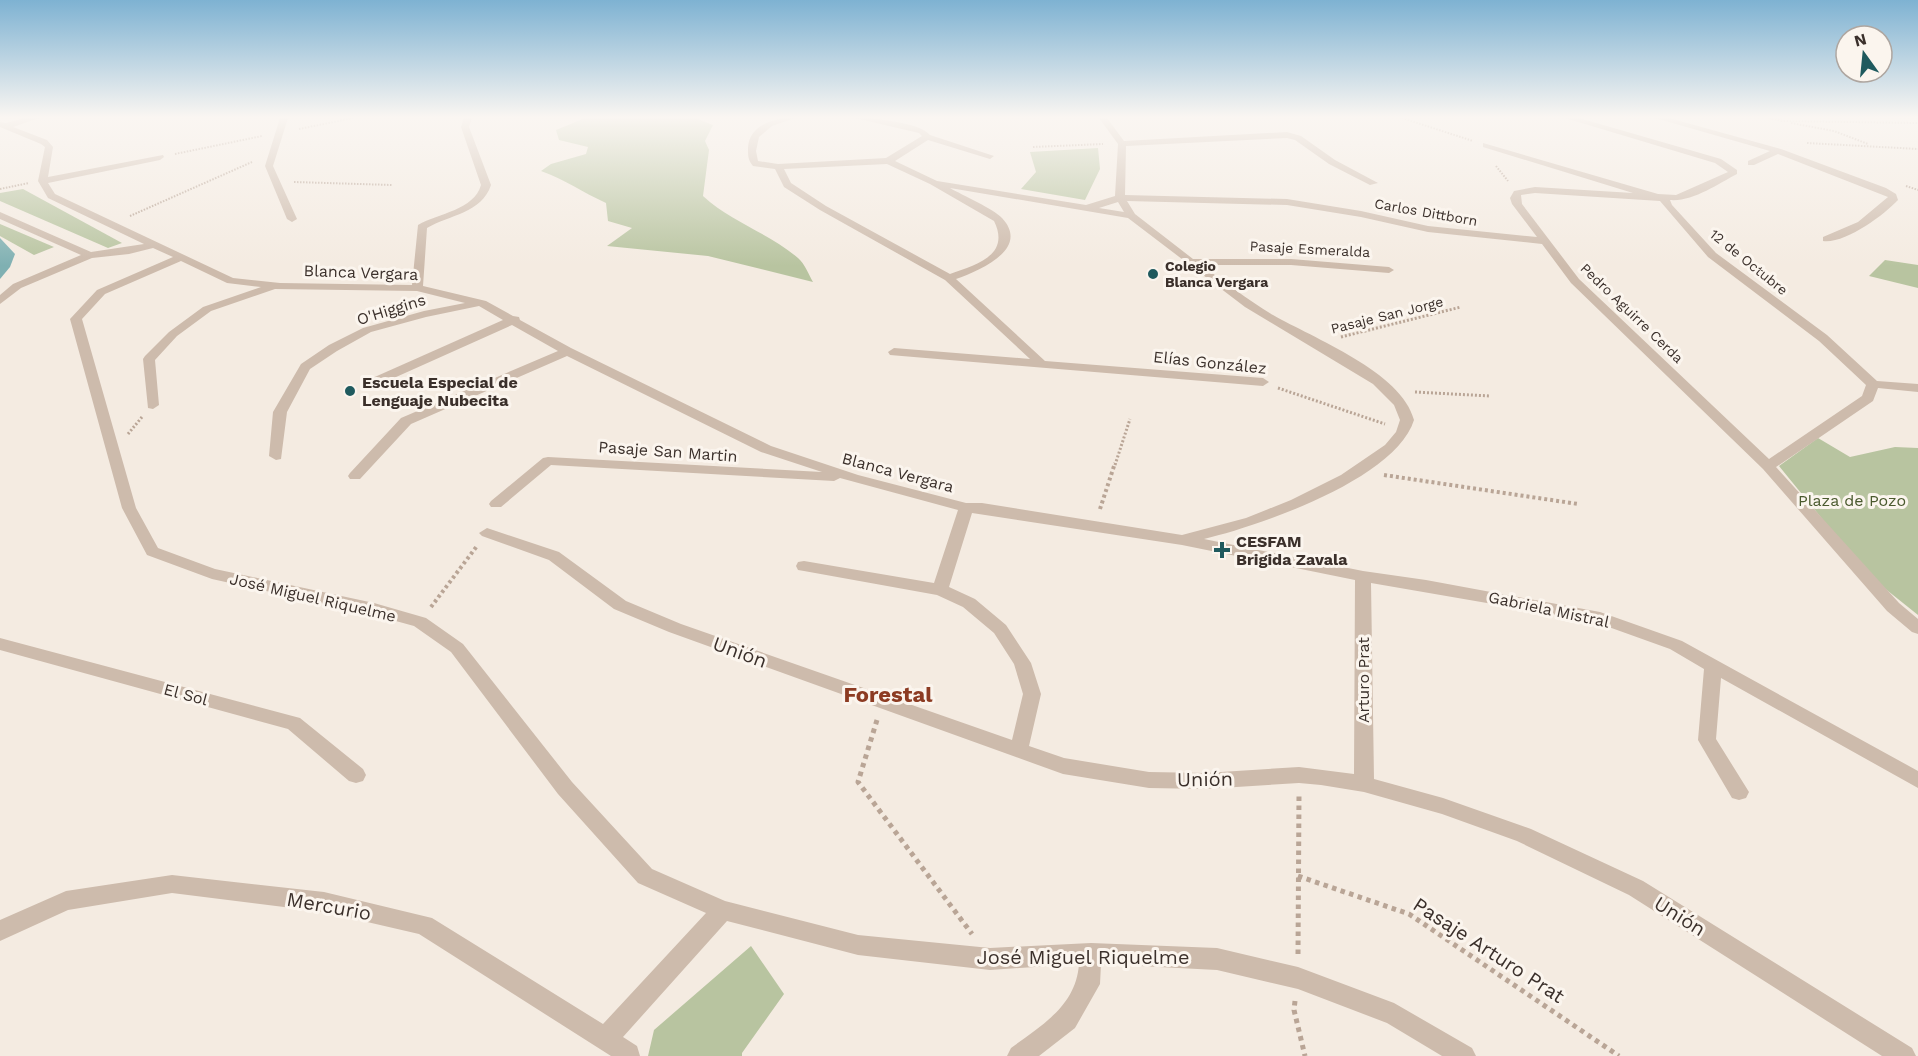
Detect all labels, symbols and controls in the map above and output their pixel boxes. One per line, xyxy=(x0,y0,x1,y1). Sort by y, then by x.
north arrow xyxy=(1834,24,1894,84)
text: N xyxy=(1852,29,1868,51)
street label: Carlos Dittborn xyxy=(1373,195,1479,229)
street label: 12 de Octubre xyxy=(1707,226,1791,298)
street label: Pasaje Esmeralda xyxy=(1249,238,1371,260)
place label: Colegio Blanca Vergara xyxy=(1165,258,1269,290)
street label: Pedro Aguirre Cerda xyxy=(1577,260,1687,366)
street label: Blanca Vergara xyxy=(303,261,419,284)
marker: Colegio Blanca Vergara xyxy=(1146,267,1160,281)
street label: O'Higgins xyxy=(354,290,428,329)
street label: Pasaje San Jorge xyxy=(1329,293,1445,337)
street label: Elías González xyxy=(1152,347,1267,378)
place label: Escuela Especial de Lenguaje Nubecita xyxy=(362,373,518,410)
marker: Escuela Especial de Lenguaje Nubecita xyxy=(343,384,357,398)
street label: Pasaje San Martin xyxy=(598,437,738,466)
street label: Blanca Vergara xyxy=(840,448,956,497)
park label: Plaza de Pozo xyxy=(1798,491,1906,510)
place label: CESFAM Brigida Zavala xyxy=(1236,532,1348,569)
marker: CESFAM Brigida Zavala xyxy=(1213,541,1231,559)
street label: José Miguel Riquelme xyxy=(228,569,398,626)
street label: Gabriela Mistral xyxy=(1487,587,1611,632)
street label: Unión xyxy=(710,631,770,673)
street label: Arturo Prat xyxy=(1354,637,1373,723)
street label: El Sol xyxy=(162,680,210,709)
district label: Forestal xyxy=(843,682,933,707)
street label: Unión xyxy=(1177,767,1233,791)
street label: Mercurio xyxy=(285,887,373,925)
street label: Unión xyxy=(1650,891,1710,941)
street label: Pasaje Arturo Prat xyxy=(1409,892,1570,1008)
street label: José Miguel Riquelme xyxy=(977,945,1189,969)

